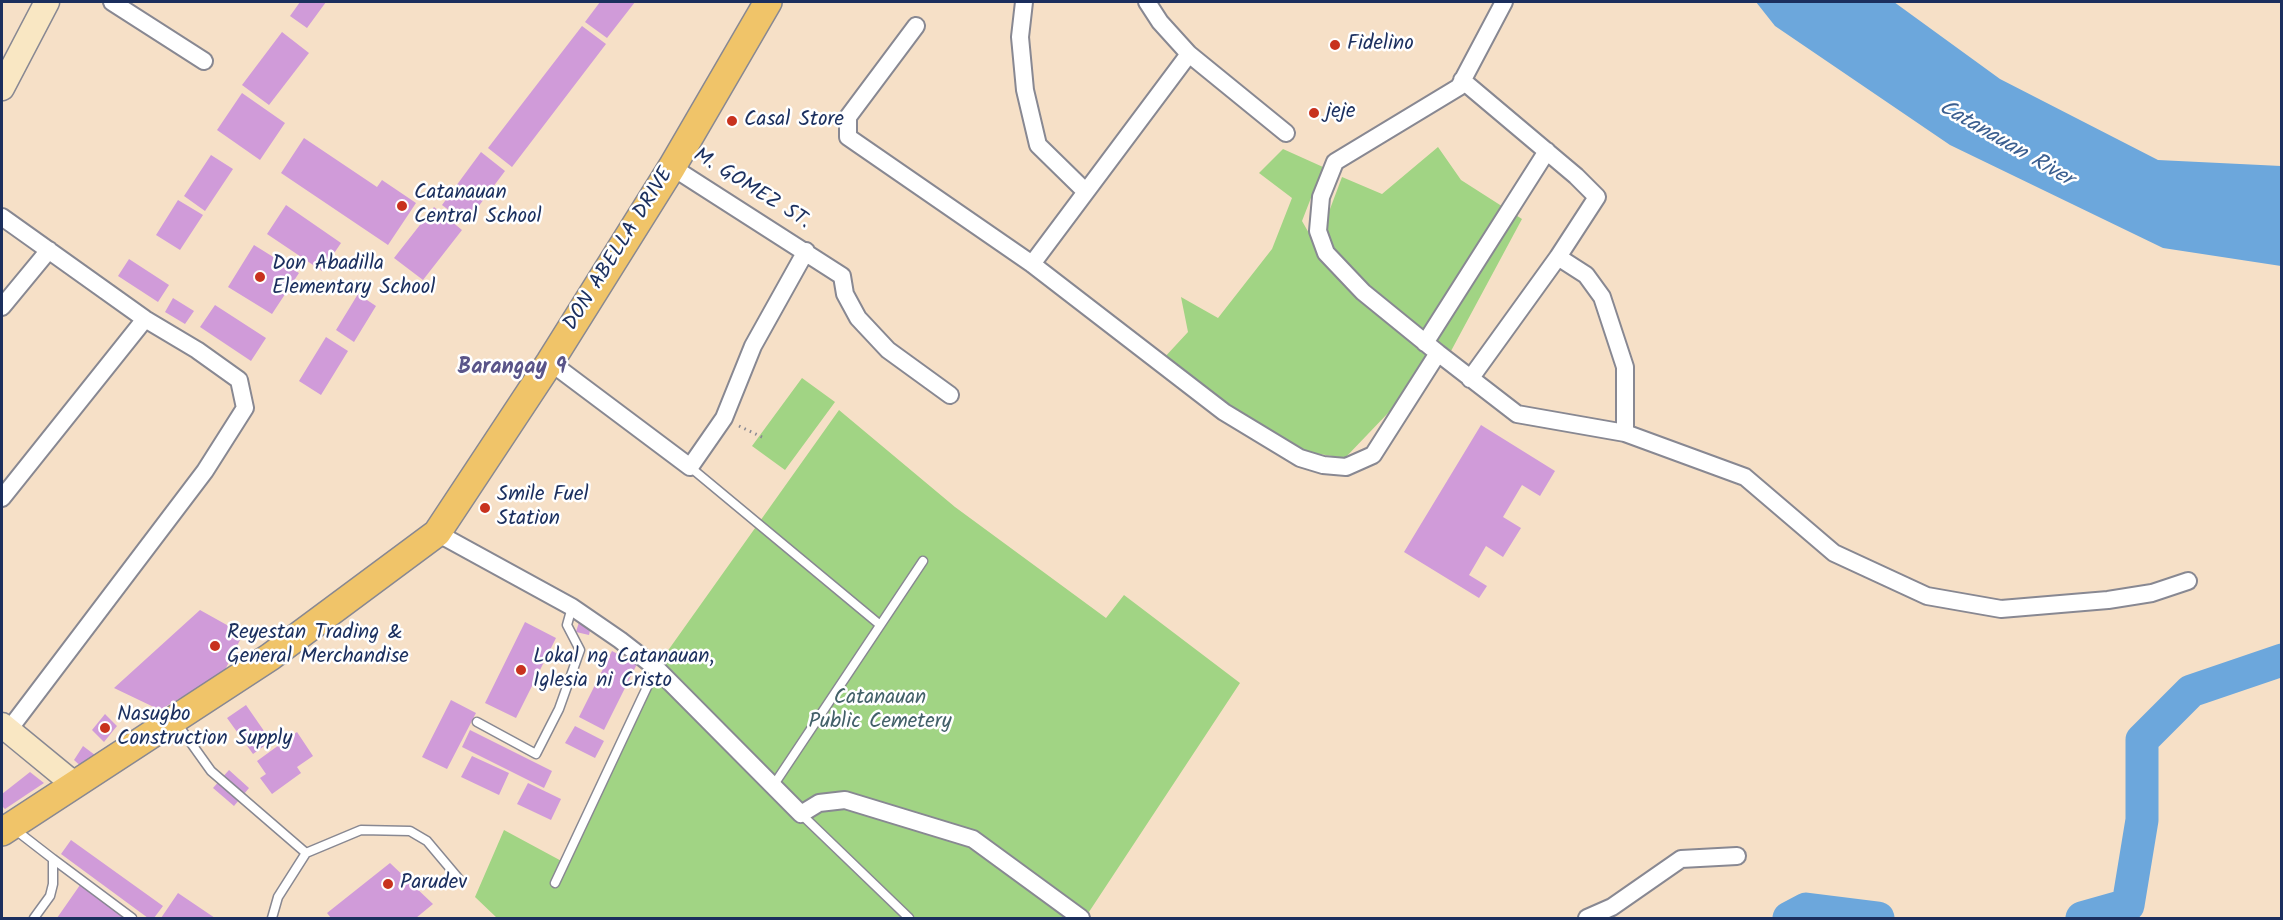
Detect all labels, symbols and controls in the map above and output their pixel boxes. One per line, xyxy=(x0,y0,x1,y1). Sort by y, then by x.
place label: Fidelino xyxy=(1347,32,1414,58)
marker: Fidelino xyxy=(1328,38,1342,52)
water label: Catanauan River xyxy=(1933,96,2077,194)
place label: jeje xyxy=(1326,100,1356,126)
marker: jeje xyxy=(1307,106,1321,120)
place label: Casal Store xyxy=(744,108,844,134)
marker: Casal Store xyxy=(725,114,739,128)
street label: M. GOMEZ ST. xyxy=(688,144,814,236)
street label: DON ABELLA DRIVE xyxy=(560,164,680,336)
place label: Catanauan Central School xyxy=(414,181,542,231)
marker: Catanauan Central School xyxy=(395,199,409,213)
place label: Don Abadilla Elementary School xyxy=(272,252,435,302)
marker: Don Abadilla Elementary School xyxy=(253,270,267,284)
district label: Barangay 9 xyxy=(457,356,567,382)
place label: Smile Fuel Station xyxy=(497,483,589,533)
marker: Smile Fuel Station xyxy=(478,501,492,515)
place label: Reyestan Trading & General Merchandise xyxy=(227,621,409,671)
marker: Reyestan Trading & General Merchandise xyxy=(208,639,222,653)
place label: Lokal ng Catanauan, Iglesia ni Cristo xyxy=(533,645,714,695)
marker: Lokal ng Catanauan, Iglesia ni Cristo xyxy=(514,663,528,677)
park label: Catanauan Public Cemetery xyxy=(808,686,952,736)
place label: Nasugbo Construction Supply xyxy=(117,703,292,753)
marker: Nasugbo Construction Supply xyxy=(98,721,112,735)
place label: Parudev xyxy=(400,871,467,897)
marker: Parudev xyxy=(381,877,395,891)

